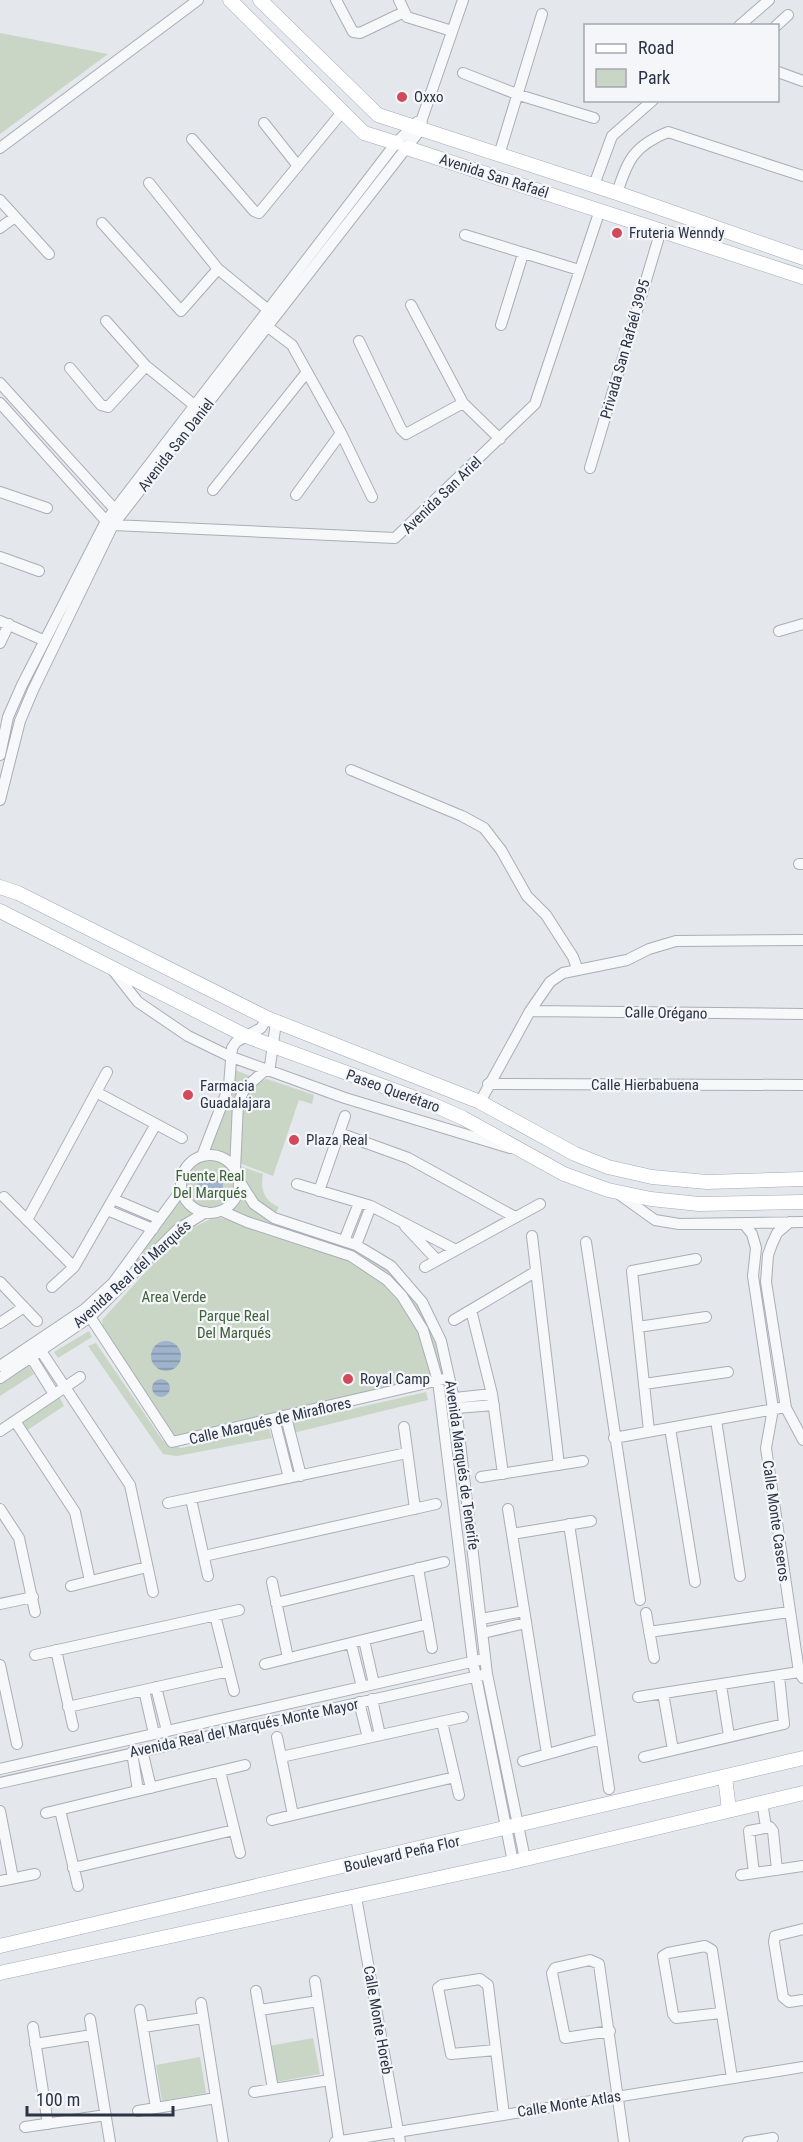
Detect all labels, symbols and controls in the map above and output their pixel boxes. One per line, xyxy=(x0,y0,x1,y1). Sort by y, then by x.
legend xyxy=(584,24,779,102)
text: Road xyxy=(638,37,674,58)
text: Park xyxy=(638,67,670,88)
place label: Oxxo xyxy=(414,88,444,106)
marker: Oxxo xyxy=(395,90,409,104)
street label: Avenida San Rafaél xyxy=(437,150,551,202)
place label: Fruteria Wenndy xyxy=(629,224,724,242)
marker: Fruteria Wenndy xyxy=(610,226,624,240)
street label: Privada San Rafaél 3995 xyxy=(596,277,654,421)
street label: Avenida San Daniel xyxy=(134,395,218,495)
street label: Avenida San Ariel xyxy=(399,453,485,537)
street label: Calle Orégano xyxy=(624,1003,708,1023)
street label: Paseo Querétaro xyxy=(344,1066,442,1116)
street label: Calle Hierbabuena xyxy=(591,1076,699,1094)
place label: Farmacia Guadalajara xyxy=(200,1077,271,1112)
marker: Farmacia Guadalajara xyxy=(181,1088,195,1102)
place label: Plaza Real xyxy=(306,1131,368,1149)
marker: Plaza Real xyxy=(287,1133,301,1147)
park label: Fuente Real Del Marqués xyxy=(173,1167,247,1202)
street label: Avenida Real del Marqués xyxy=(69,1216,195,1332)
park label: Area Verde xyxy=(142,1288,206,1306)
park label: Parque Real Del Marqués xyxy=(197,1307,271,1342)
place label: Royal Camp xyxy=(360,1370,430,1388)
marker: Royal Camp xyxy=(341,1372,355,1386)
street label: Avenida Marqués de Tenerife xyxy=(441,1379,483,1551)
street label: Calle Marqués de Miraflores xyxy=(187,1394,353,1448)
street label: Calle Monte Caseros xyxy=(759,1459,793,1583)
street label: Avenida Real del Marqués Monte Mayor xyxy=(128,1695,360,1761)
street label: Boulevard Peña Flor xyxy=(342,1832,462,1876)
street label: Calle Monte Horeb xyxy=(360,1964,396,2076)
scale bar xyxy=(27,2079,172,2117)
street label: Calle Monte Atlas xyxy=(516,2087,622,2121)
text: 100 m xyxy=(36,2089,80,2110)

